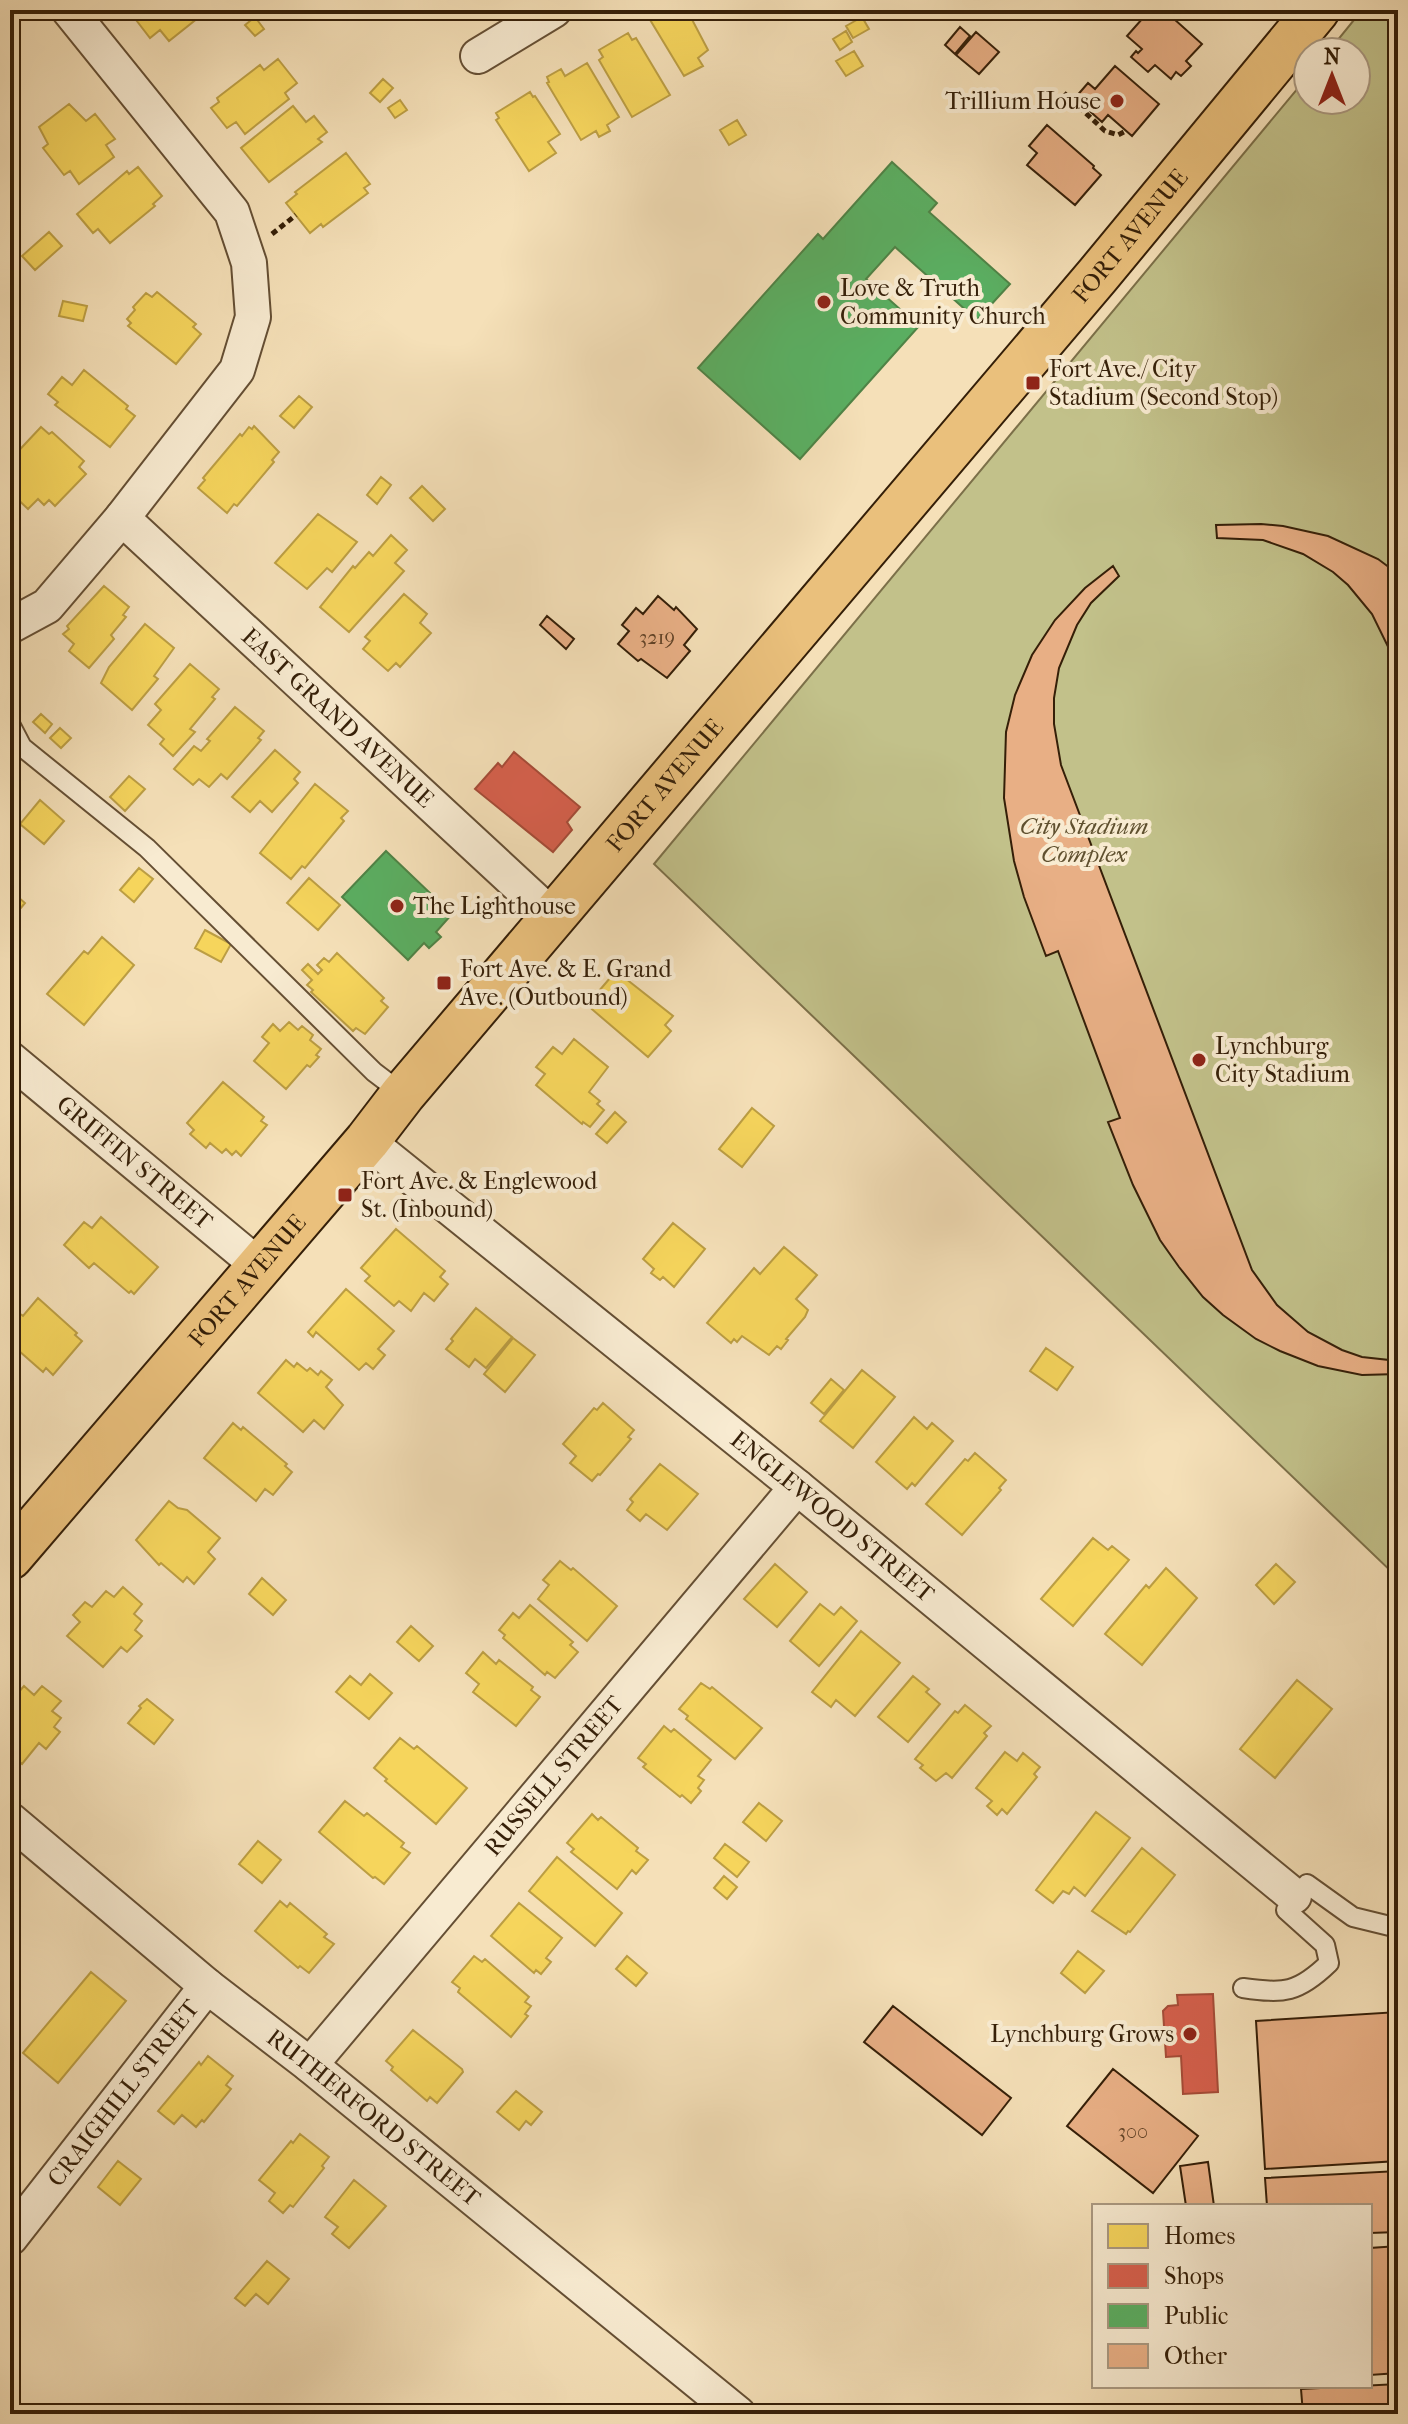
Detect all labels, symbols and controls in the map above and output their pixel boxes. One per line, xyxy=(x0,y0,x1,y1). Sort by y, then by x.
north arrow xyxy=(1292,36,1372,116)
text: N xyxy=(1324,44,1341,70)
place label: Trillium House xyxy=(945,87,1101,115)
marker: Trillium House xyxy=(1108,92,1126,110)
street label: FORT AVENUE xyxy=(1066,163,1194,309)
place label: Love & Truth Community Church xyxy=(840,274,1046,330)
marker: Love & Truth Community Church xyxy=(815,293,833,311)
place label: Fort Ave./ City Stadium (Second Stop) xyxy=(1049,355,1278,411)
marker: Fort Ave./ City Stadium (Second Stop) xyxy=(1024,374,1042,392)
street label: EAST GRAND AVENUE xyxy=(236,622,440,813)
house number: 3219 xyxy=(639,626,675,649)
street label: FORT AVENUE xyxy=(601,713,729,858)
park label: City Stadium Complex xyxy=(1020,812,1148,868)
place label: The Lighthouse xyxy=(413,892,576,920)
marker: The Lighthouse xyxy=(388,897,406,915)
place label: Fort Ave. & E. Grand Ave. (Outbound) xyxy=(459,955,672,1011)
marker: Fort Ave. & E. Grand Ave. (Outbound) xyxy=(435,974,453,992)
place label: Lynchburg City Stadium xyxy=(1215,1032,1350,1088)
marker: Lynchburg City Stadium xyxy=(1190,1051,1208,1069)
street label: GRIFFIN STREET xyxy=(51,1090,219,1236)
place label: Fort Ave. & Englewood St. (Inbound) xyxy=(361,1167,598,1223)
marker: Fort Ave. & Englewood St. (Inbound) xyxy=(336,1186,354,1204)
street label: FORT AVENUE xyxy=(183,1209,312,1353)
street label: ENGLEWOOD STREET xyxy=(725,1425,940,1608)
street label: RUSSELL STREET xyxy=(478,1690,629,1861)
street label: CRAIGHILL STREET xyxy=(42,1994,205,2192)
place label: Lynchburg Grows xyxy=(990,2020,1174,2048)
street label: RUTHERFORD STREET xyxy=(261,2023,487,2213)
marker: Lynchburg Grows xyxy=(1181,2025,1199,2043)
house number: 300 xyxy=(1118,2120,1148,2143)
legend xyxy=(1092,2204,1372,2388)
text: Homes xyxy=(1164,2222,1235,2250)
text: Shops xyxy=(1164,2262,1224,2290)
text: Public xyxy=(1164,2302,1228,2330)
text: Other xyxy=(1164,2342,1228,2370)

